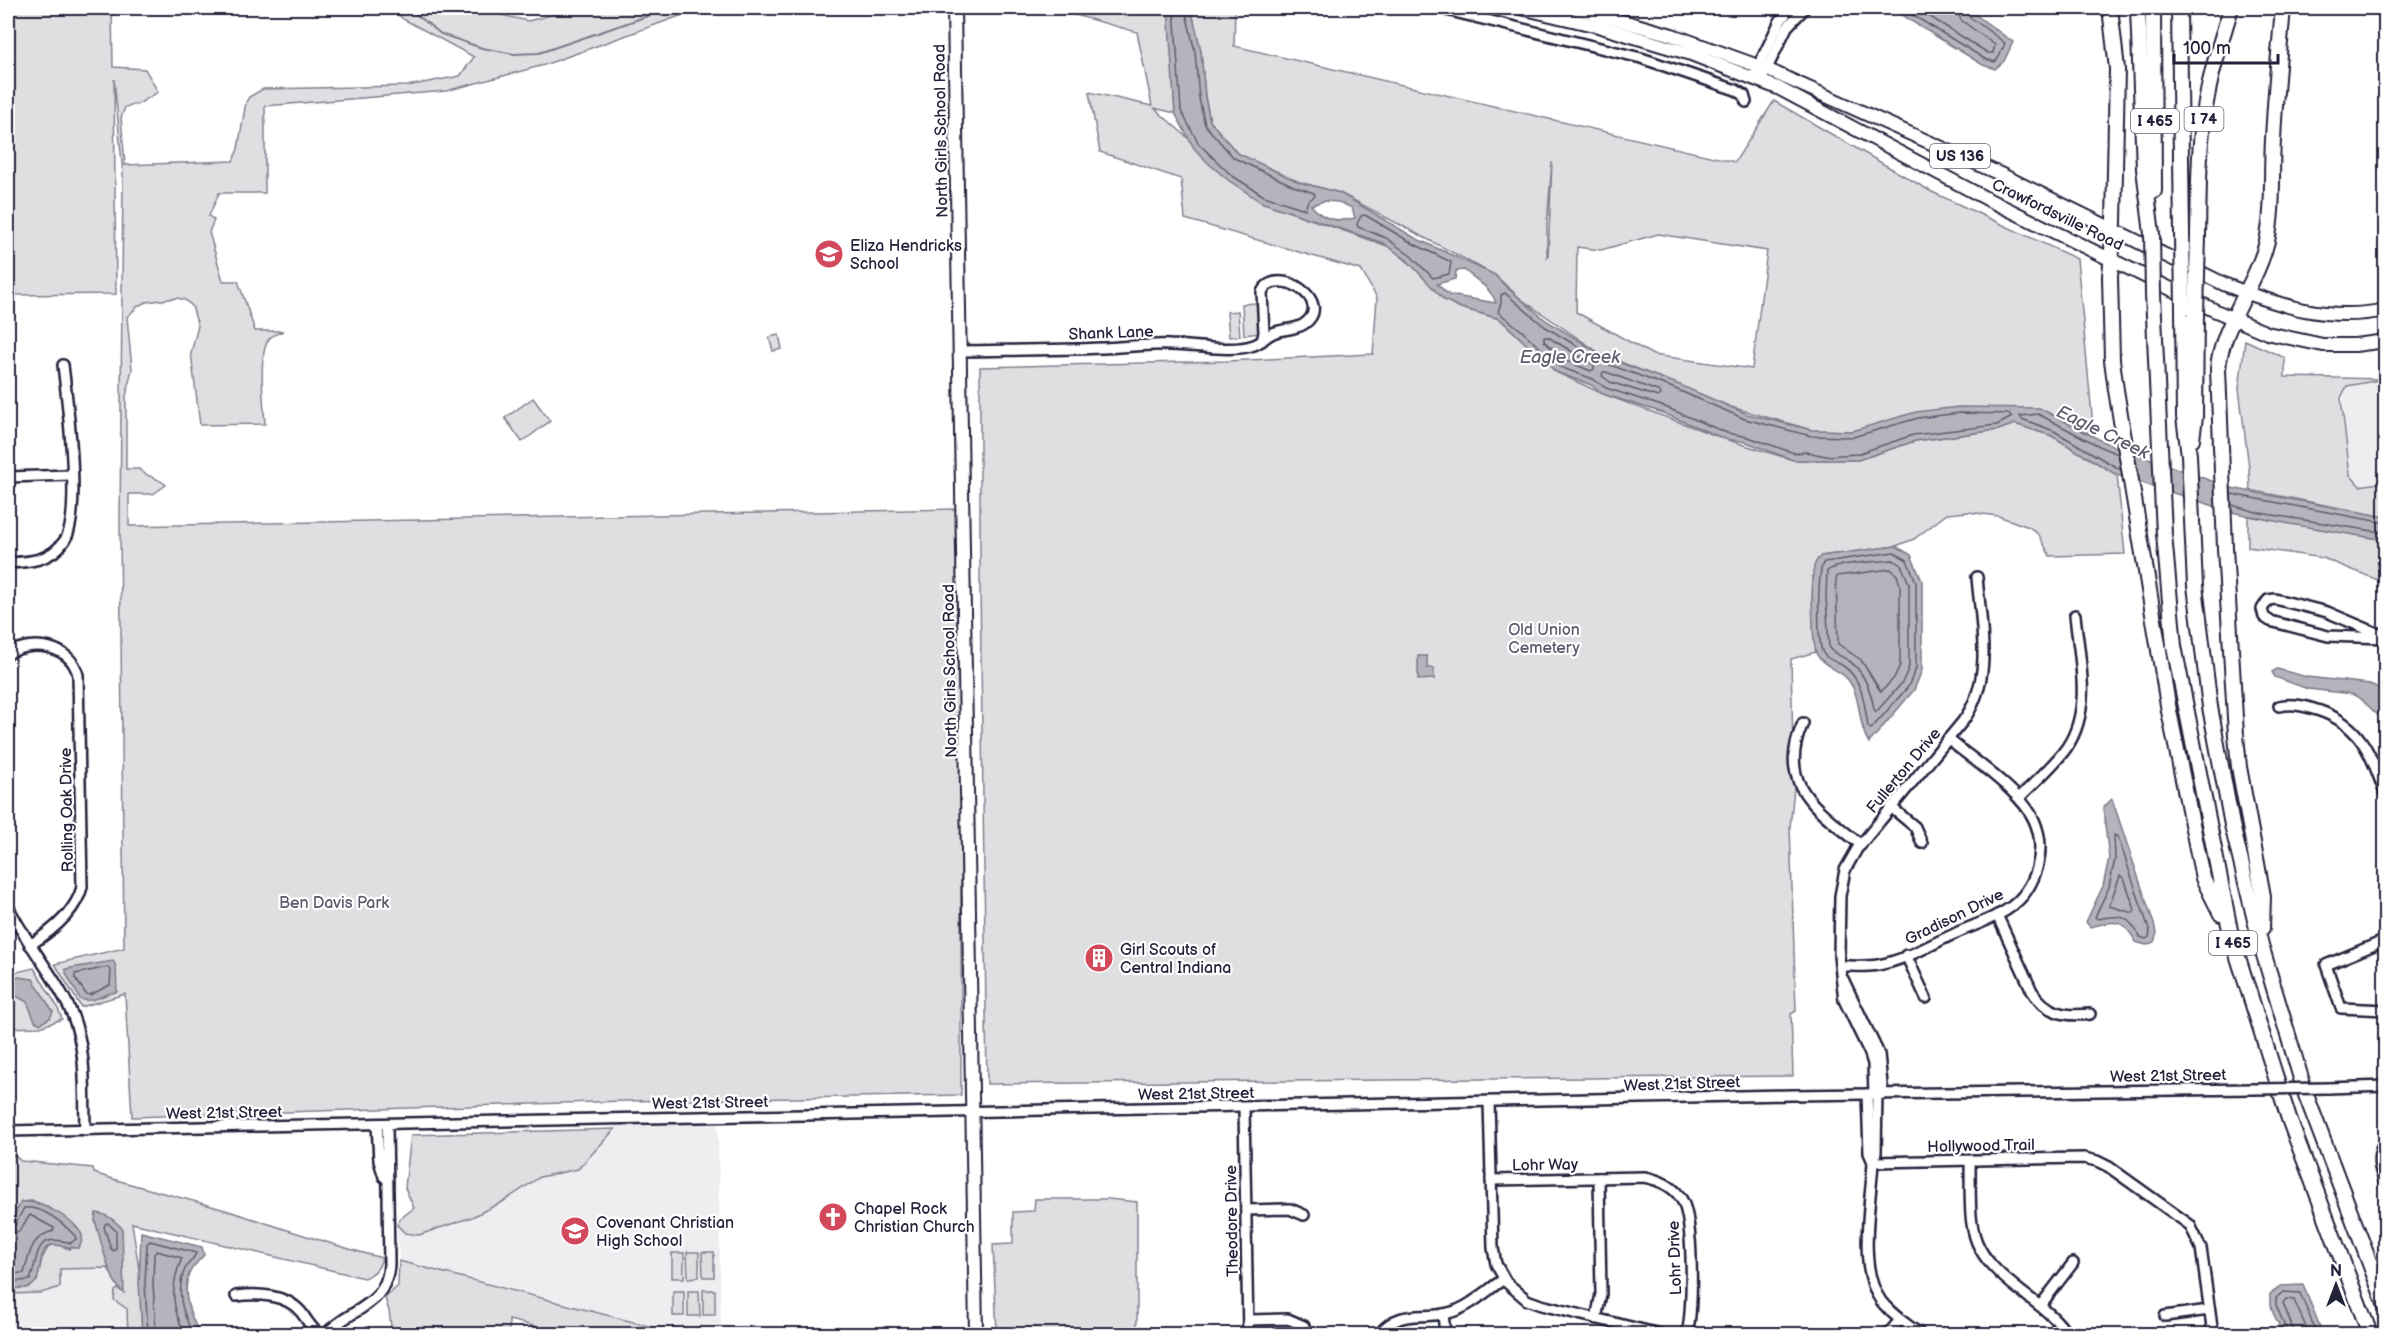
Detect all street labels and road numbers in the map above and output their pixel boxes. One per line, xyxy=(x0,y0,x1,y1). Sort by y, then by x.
street label: North Girls School Road xyxy=(930,44,953,218)
road number: I 74 xyxy=(2184,107,2224,131)
road number: I 465 xyxy=(2131,109,2179,133)
road number: US 136 xyxy=(1930,144,1990,168)
street label: Crawfordsville Road xyxy=(1989,175,2126,255)
street label: Shank Lane xyxy=(1068,323,1154,344)
street label: North Girls School Road xyxy=(939,584,962,758)
street label: Fullerton Drive xyxy=(1863,724,1946,817)
street label: Rolling Oak Drive xyxy=(57,747,78,872)
street label: Gradison Drive xyxy=(1902,885,2008,949)
road number: I 465 xyxy=(2209,931,2257,955)
street label: West 21st Street xyxy=(2110,1066,2227,1087)
street label: West 21st Street xyxy=(1624,1073,1741,1096)
street label: West 21st Street xyxy=(1138,1084,1255,1105)
street label: West 21st Street xyxy=(652,1093,769,1114)
street label: West 21st Street xyxy=(166,1103,283,1124)
street label: Hollywood Trail xyxy=(1927,1136,2035,1157)
street label: Lohr Way xyxy=(1512,1155,1579,1176)
street label: Theodore Drive xyxy=(1222,1164,1243,1277)
street label: Lohr Drive xyxy=(1665,1220,1686,1295)

